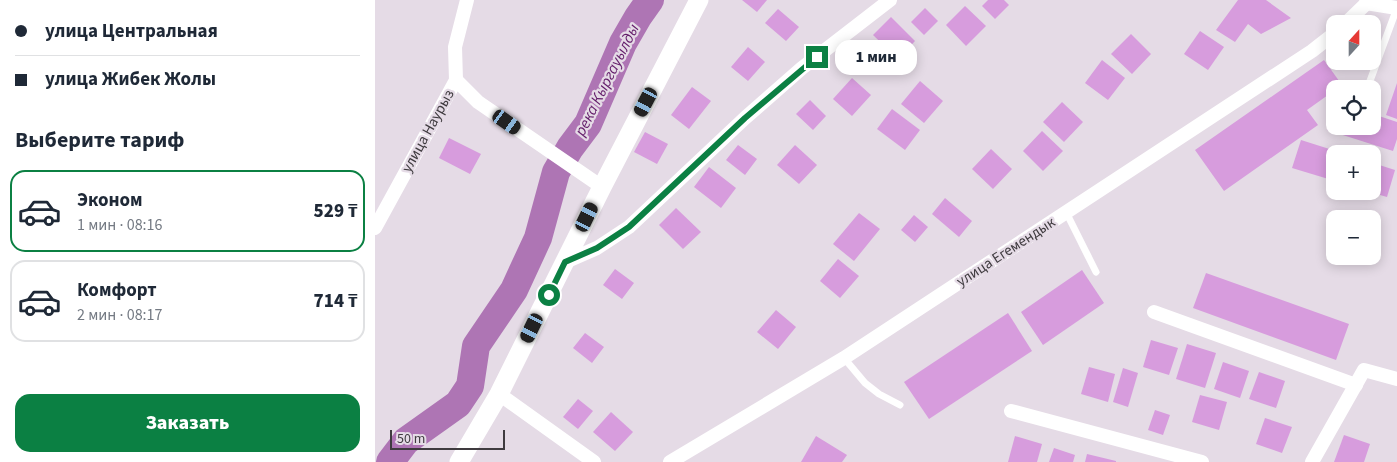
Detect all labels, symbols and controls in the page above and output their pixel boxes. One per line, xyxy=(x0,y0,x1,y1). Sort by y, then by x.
north arrow xyxy=(1326,15,1381,70)
map controls xyxy=(1326,15,1381,265)
text: улица Центральная xyxy=(45,18,218,45)
water label: река Кыргауылды xyxy=(569,20,645,141)
callout: 1 мин xyxy=(835,40,917,74)
route end xyxy=(806,46,828,68)
text: 1 мин xyxy=(855,46,897,68)
text: улица Жибек Жолы xyxy=(45,66,216,93)
button: locate xyxy=(1326,80,1381,135)
car xyxy=(632,85,659,119)
street label: улица Наурыз xyxy=(397,86,460,176)
car xyxy=(490,107,523,137)
text: Выберите тариф xyxy=(15,124,185,156)
button: + xyxy=(1326,145,1381,200)
text: Эконом xyxy=(77,187,143,214)
icon: car xyxy=(17,189,62,234)
text: 529 ₸ xyxy=(314,198,358,225)
car xyxy=(573,200,600,234)
button: − xyxy=(1326,210,1381,265)
street label: улица Егемендык xyxy=(952,212,1060,292)
text: 1 мин · 08:16 xyxy=(77,214,163,236)
text: Комфорт xyxy=(77,277,157,304)
icon: car xyxy=(17,279,62,324)
route start xyxy=(538,284,560,306)
text: 714 ₸ xyxy=(314,288,358,315)
text: 2 мин · 08:17 xyxy=(77,304,163,326)
car xyxy=(518,311,545,345)
button: Заказать xyxy=(15,394,360,452)
scale bar xyxy=(390,427,505,450)
text: 50 m xyxy=(397,429,425,449)

